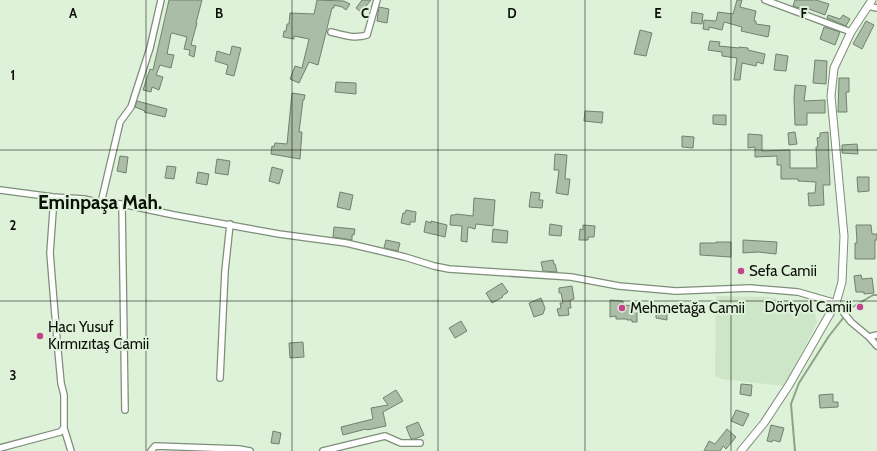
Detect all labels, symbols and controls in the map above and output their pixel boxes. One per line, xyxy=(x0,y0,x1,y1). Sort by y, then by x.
text: A xyxy=(69,5,78,21)
text: B xyxy=(215,5,223,21)
text: C xyxy=(361,5,369,21)
text: D xyxy=(507,5,517,21)
text: E xyxy=(654,5,662,21)
text: F xyxy=(801,5,808,21)
text: 1 xyxy=(11,67,15,83)
district label: Eminpaşa Mah. xyxy=(38,191,162,214)
text: 2 xyxy=(10,217,17,233)
place label: Sefa Camii xyxy=(749,262,817,280)
marker: Sefa Camii xyxy=(736,266,746,276)
place label: Dörtyol Camii xyxy=(765,298,852,316)
place label: Mehmetağa Camii xyxy=(630,299,745,317)
marker: Dörtyol Camii xyxy=(855,302,865,312)
marker: Mehmetağa Camii xyxy=(617,303,627,313)
place label: Hacı Yusuf Kırmızıtaş Camii xyxy=(48,318,149,353)
marker: Hacı Yusuf Kırmızıtaş Camii xyxy=(35,331,45,341)
text: 3 xyxy=(9,367,17,383)

